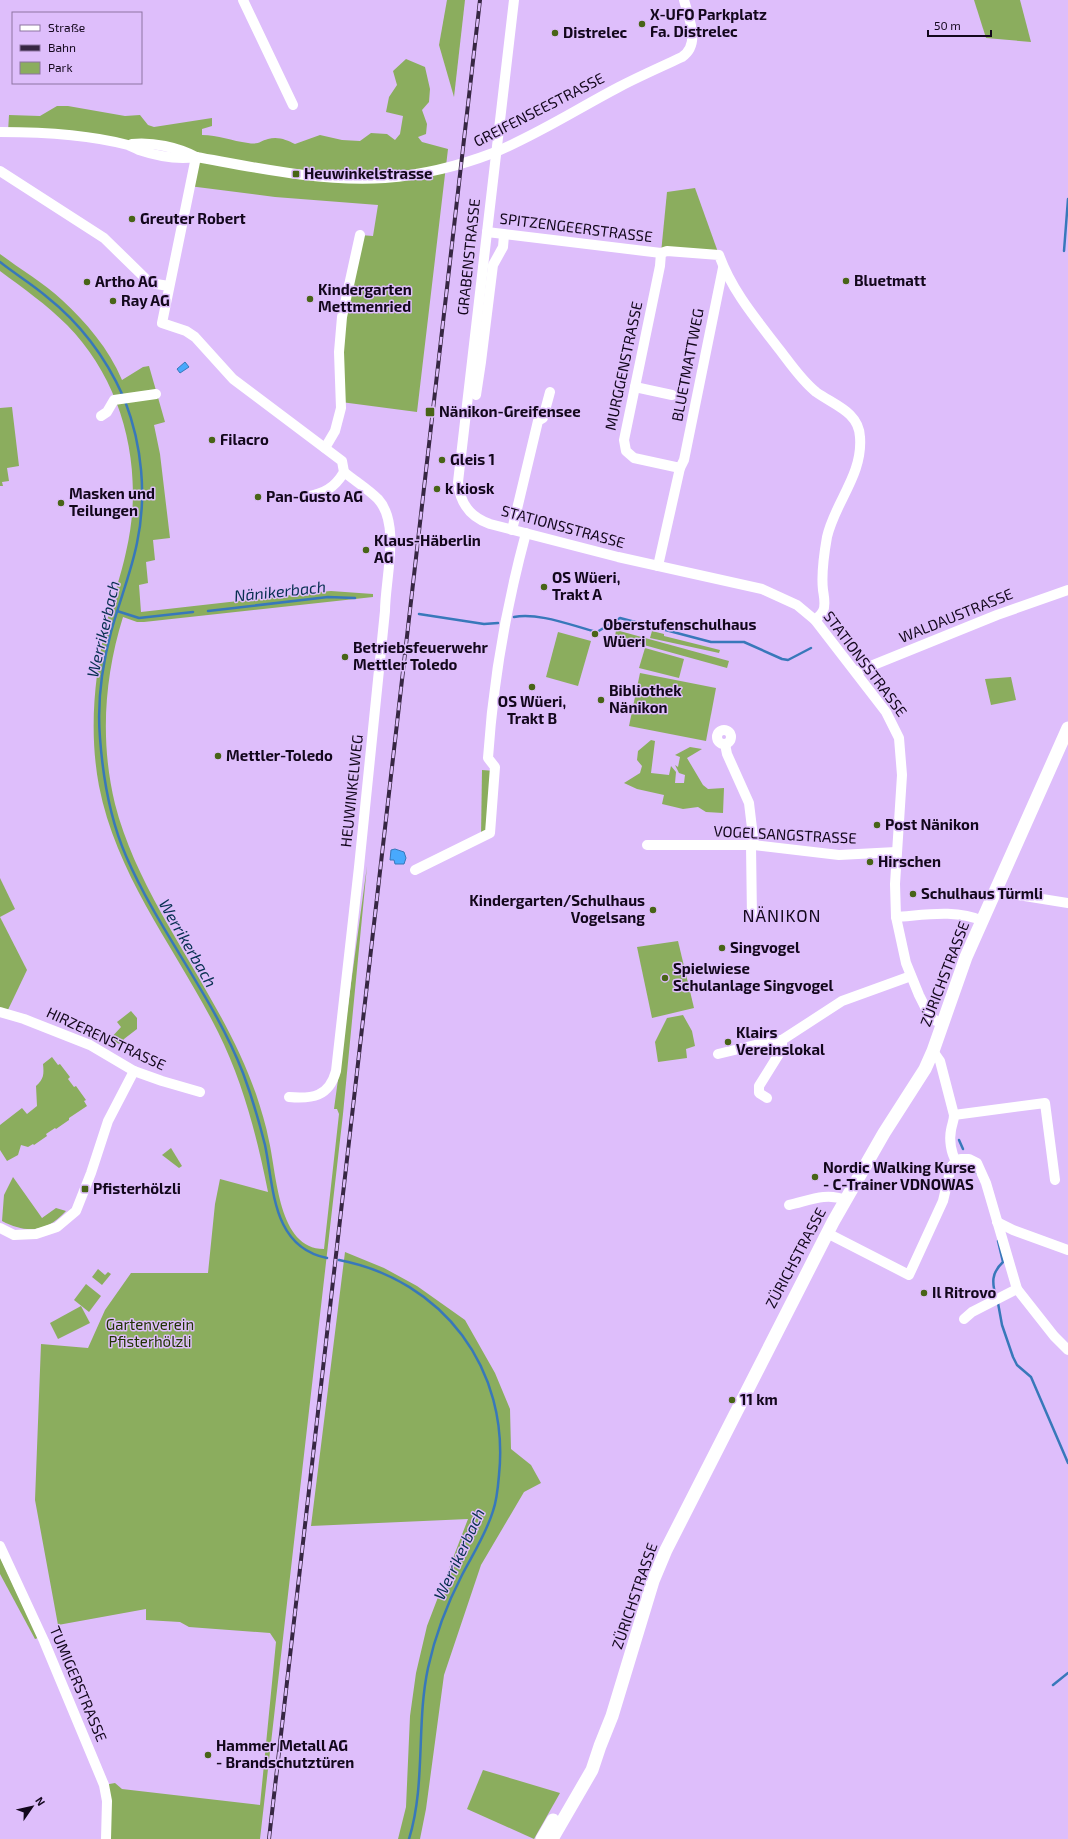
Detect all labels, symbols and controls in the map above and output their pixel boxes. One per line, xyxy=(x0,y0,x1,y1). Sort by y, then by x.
place label: X-UFO Parkplatz Fa. Distrelec xyxy=(650,5,767,40)
legend xyxy=(12,12,142,84)
scale bar xyxy=(928,12,991,38)
text: 50 m xyxy=(934,18,961,32)
marker: X-UFO Parkplatz Fa. Distrelec xyxy=(637,19,647,29)
text: Straße xyxy=(48,20,85,34)
place label: Distrelec xyxy=(563,23,628,41)
marker: Distrelec xyxy=(550,28,560,38)
text: Bahn xyxy=(48,40,76,54)
text: Park xyxy=(48,60,73,74)
street label: GREIFENSEESTRASSE xyxy=(470,68,607,150)
place label: Heuwinkelstrasse xyxy=(304,164,433,182)
marker: Heuwinkelstrasse xyxy=(291,169,301,179)
street label: GRABENSTRASSE xyxy=(453,198,483,316)
place label: Greuter Robert xyxy=(140,209,246,227)
street label: SPITZENGEERSTRASSE xyxy=(499,209,654,245)
marker: Greuter Robert xyxy=(127,214,137,224)
place label: Bluetmatt xyxy=(854,271,926,289)
place label: Artho AG xyxy=(95,272,158,290)
marker: Bluetmatt xyxy=(841,276,851,286)
marker: Artho AG xyxy=(82,277,92,287)
place label: Kindergarten Mettmenried xyxy=(318,280,412,315)
place label: Ray AG xyxy=(121,291,170,310)
marker: Kindergarten Mettmenried xyxy=(305,294,315,304)
marker: Ray AG xyxy=(108,296,118,306)
street label: MURGGENSTRASSE xyxy=(601,300,645,432)
street label: BLUETMATTWEG xyxy=(667,307,707,423)
place label: Nänikon-Greifensee xyxy=(439,402,581,420)
marker: Nänikon-Greifensee xyxy=(424,406,436,418)
place label: Filacro xyxy=(220,430,269,448)
marker: Filacro xyxy=(207,435,217,445)
place label: Gleis 1 xyxy=(450,450,495,468)
marker: Gleis 1 xyxy=(437,455,447,465)
place label: k kiosk xyxy=(445,479,495,497)
place label: Masken und Teilungen xyxy=(69,484,155,519)
marker: k kiosk xyxy=(432,484,442,494)
place label: Pan-Gusto AG xyxy=(266,487,363,505)
marker: Pan-Gusto AG xyxy=(253,492,263,502)
marker: Masken und Teilungen xyxy=(56,498,66,508)
street label: STATIONSSTRASSE xyxy=(499,501,627,551)
place label: Klaus-Häberlin AG xyxy=(374,531,481,566)
marker: Klaus-Häberlin AG xyxy=(361,545,371,555)
place label: OS Wüeri, Trakt A xyxy=(552,568,620,603)
water label: Nänikerbach xyxy=(233,576,327,605)
water label: Werrikerbach xyxy=(82,579,123,679)
marker: OS Wüeri, Trakt A xyxy=(539,582,549,592)
street label: WALDAUSTRASSE xyxy=(896,584,1015,646)
street label: STATIONSSTRASSE xyxy=(820,607,911,720)
place label: Oberstufenschulhaus Wüeri xyxy=(603,615,756,650)
marker: Oberstufenschulhaus Wüeri xyxy=(590,629,600,639)
place label: Betriebsfeuerwehr Mettler Toledo xyxy=(353,638,488,673)
marker: Betriebsfeuerwehr Mettler Toledo xyxy=(340,652,350,662)
place label: Bibliothek Nänikon xyxy=(609,681,682,716)
marker: OS Wüeri, Trakt B xyxy=(527,682,537,692)
place label: OS Wüeri, Trakt B xyxy=(498,692,566,727)
marker: Bibliothek Nänikon xyxy=(596,695,606,705)
street label: HEUWINKELWEG xyxy=(336,734,366,848)
place label: Mettler-Toledo xyxy=(226,746,333,764)
marker: Mettler-Toledo xyxy=(213,751,223,761)
place label: Post Nänikon xyxy=(885,815,979,833)
marker: Post Nänikon xyxy=(872,820,882,830)
street label: VOGELSANGSTRASSE xyxy=(713,821,857,847)
place label: Hirschen xyxy=(878,852,941,870)
marker: Hirschen xyxy=(865,857,875,867)
place label: Schulhaus Türmli xyxy=(921,884,1043,902)
marker: Schulhaus Türmli xyxy=(908,889,918,899)
place label: Kindergarten/Schulhaus Vogelsang xyxy=(469,891,645,926)
water label: Werrikerbach xyxy=(156,895,221,990)
marker: Kindergarten/Schulhaus Vogelsang xyxy=(648,905,658,915)
district label: NÄNIKON xyxy=(743,905,822,925)
street label: ZÜRICHSTRASSE xyxy=(916,919,972,1029)
place label: Singvogel xyxy=(730,938,800,956)
marker: Singvogel xyxy=(717,943,727,953)
place label: Spielwiese Schulanlage Singvogel xyxy=(673,959,834,994)
marker: Spielwiese Schulanlage Singvogel xyxy=(660,973,670,983)
street label: HIRZERENSTRASSE xyxy=(44,1003,169,1074)
place label: Klairs Vereinslokal xyxy=(736,1023,825,1058)
marker: Klairs Vereinslokal xyxy=(723,1037,733,1047)
place label: Nordic Walking Kurse - C-Trainer VDNOWAS xyxy=(823,1158,975,1193)
marker: Nordic Walking Kurse - C-Trainer VDNOWAS xyxy=(810,1172,820,1182)
place label: Pfisterhölzli xyxy=(93,1179,181,1197)
marker: Pfisterhölzli xyxy=(80,1184,90,1194)
street label: ZÜRICHSTRASSE xyxy=(761,1204,829,1311)
place label: Il Ritrovo xyxy=(932,1283,997,1301)
marker: Il Ritrovo xyxy=(919,1288,929,1298)
park label: Gartenverein Pfisterhölzli xyxy=(106,1315,194,1350)
place label: 11 km xyxy=(740,1390,778,1408)
marker: 11 km xyxy=(727,1395,737,1405)
water label: Werrikerbach xyxy=(429,1505,488,1602)
street label: ZÜRICHSTRASSE xyxy=(607,1540,661,1651)
street label: TUMIGERSTRASSE xyxy=(46,1623,111,1744)
place label: Hammer Metall AG - Brandschutztüren xyxy=(216,1736,354,1771)
marker: Hammer Metall AG - Brandschutztüren xyxy=(203,1750,213,1760)
north arrow xyxy=(12,1787,52,1827)
text: N xyxy=(33,1794,48,1808)

